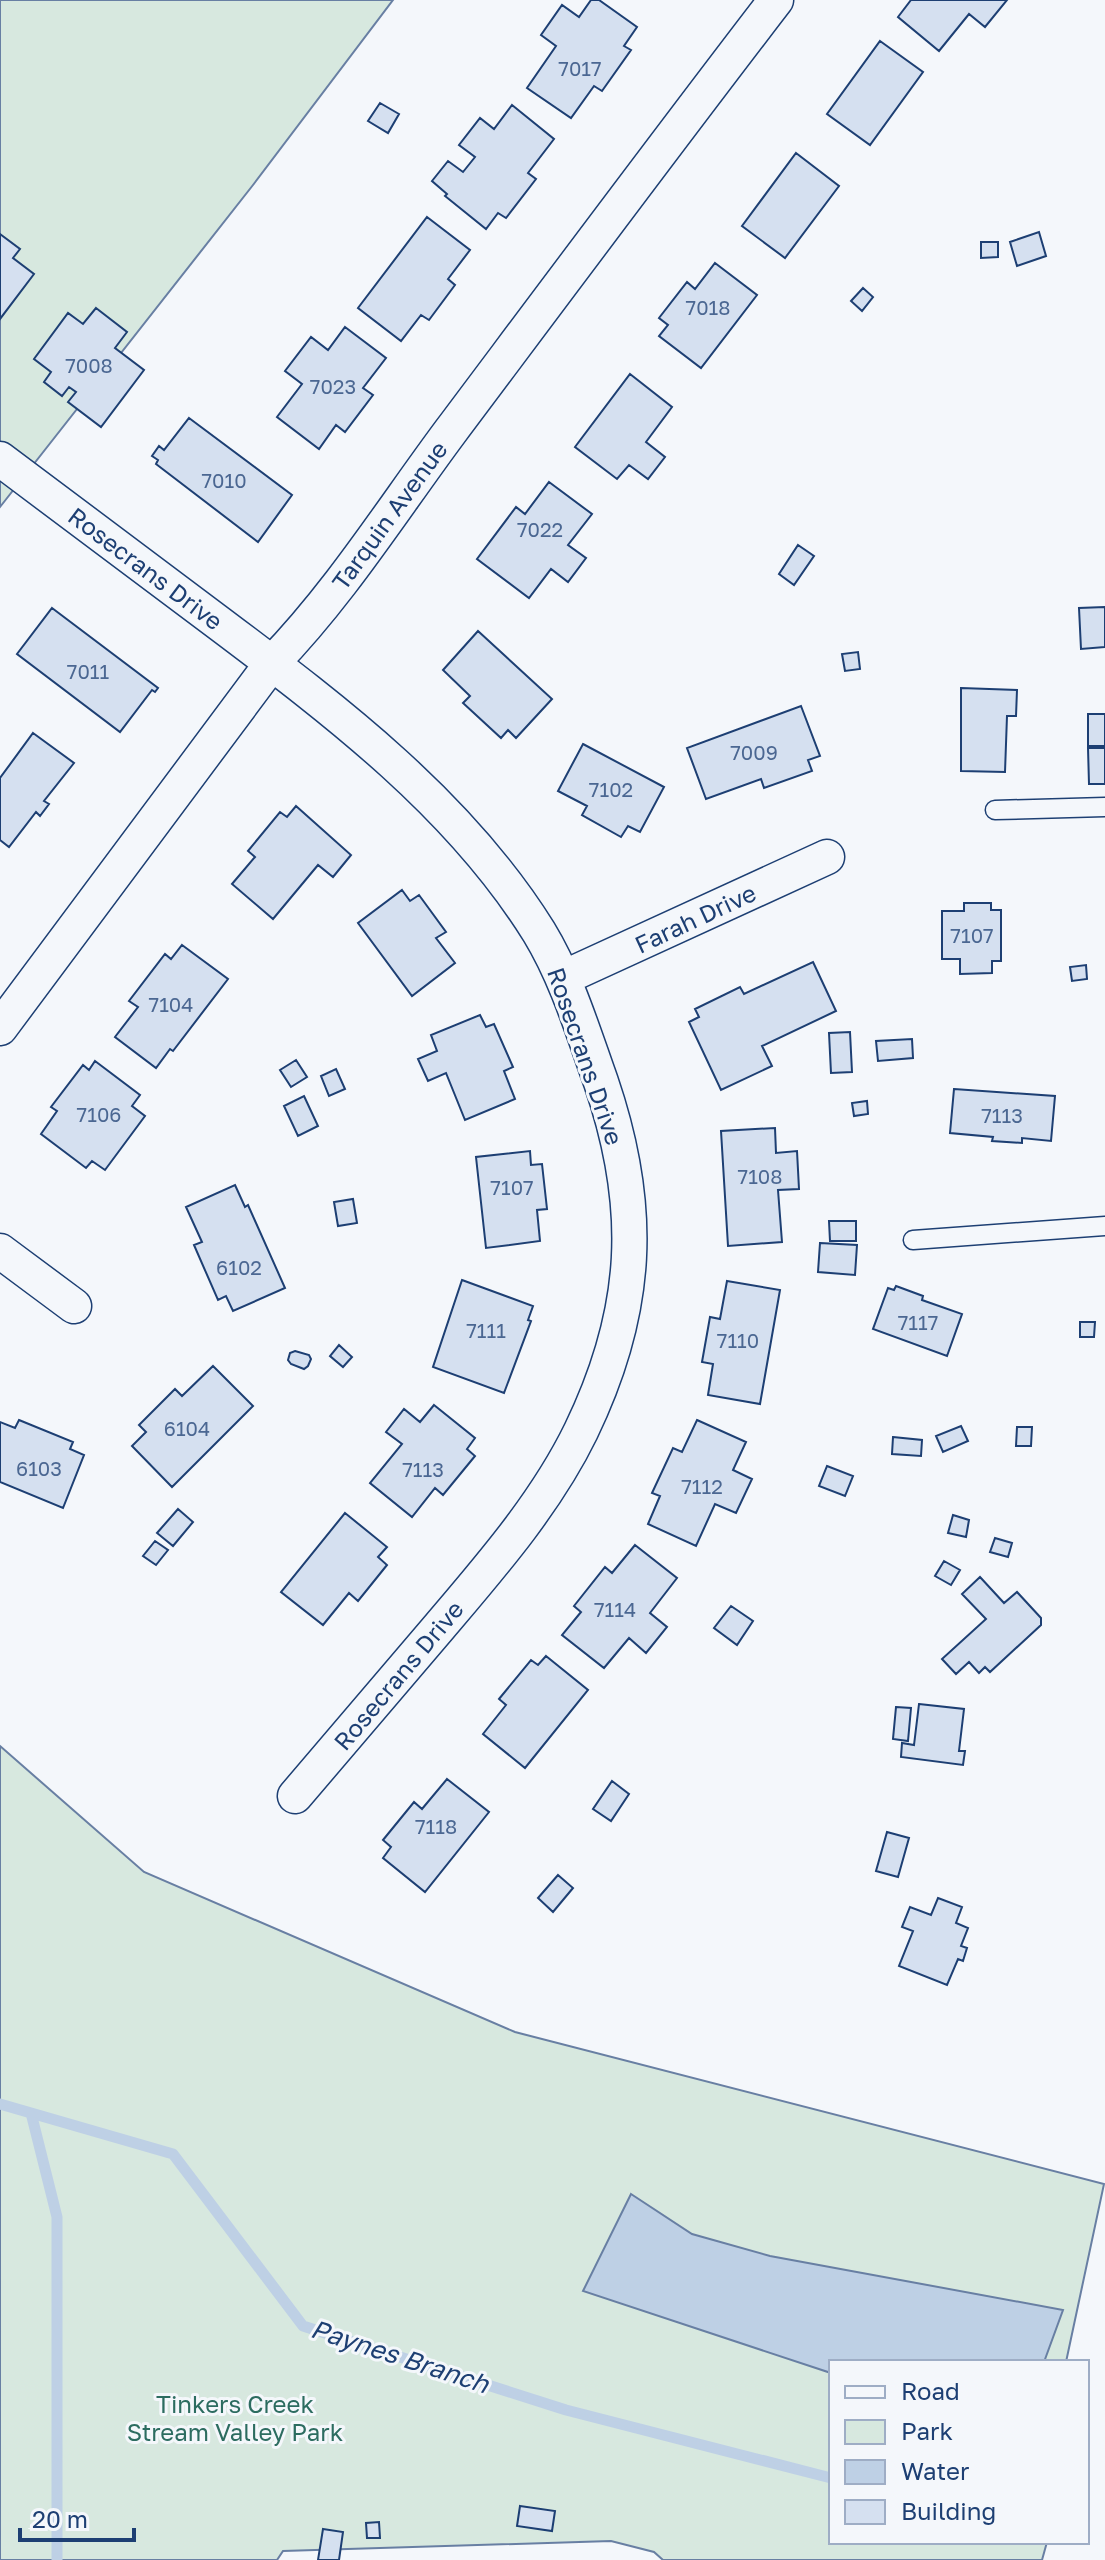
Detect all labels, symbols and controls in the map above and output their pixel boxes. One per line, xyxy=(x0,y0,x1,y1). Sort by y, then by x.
house number: 7017 xyxy=(558,56,602,80)
house number: 7018 xyxy=(686,295,730,319)
house number: 7008 xyxy=(65,353,113,377)
house number: 7023 xyxy=(310,374,356,398)
street label: Tarquin Avenue xyxy=(325,435,453,595)
house number: 7010 xyxy=(201,468,247,492)
street label: Rosecrans Drive xyxy=(63,500,229,636)
house number: 7022 xyxy=(517,517,563,541)
house number: 7011 xyxy=(67,659,109,683)
house number: 7009 xyxy=(730,740,778,764)
house number: 7102 xyxy=(589,777,633,801)
street label: Farah Drive xyxy=(630,877,760,959)
house number: 7107 xyxy=(950,923,994,947)
street label: Rosecrans Drive xyxy=(542,963,630,1149)
house number: 7104 xyxy=(149,992,193,1016)
house number: 7106 xyxy=(77,1102,121,1126)
house number: 7113 xyxy=(981,1103,1023,1127)
house number: 7108 xyxy=(738,1164,782,1188)
house number: 7107 xyxy=(490,1175,534,1199)
house number: 6102 xyxy=(216,1255,262,1279)
house number: 7117 xyxy=(898,1310,938,1334)
house number: 7111 xyxy=(466,1318,506,1342)
house number: 7110 xyxy=(717,1328,759,1352)
house number: 6104 xyxy=(164,1416,210,1440)
house number: 6103 xyxy=(16,1456,62,1480)
house number: 7113 xyxy=(402,1457,444,1481)
house number: 7112 xyxy=(681,1474,723,1498)
street label: Rosecrans Drive xyxy=(327,1594,469,1756)
house number: 7114 xyxy=(594,1597,636,1621)
house number: 7118 xyxy=(415,1814,457,1838)
water label: Paynes Branch xyxy=(307,2313,494,2400)
legend xyxy=(829,2360,1089,2544)
text: Road xyxy=(901,2376,960,2405)
park label: Tinkers Creek Stream Valley Park xyxy=(127,2389,343,2446)
text: Park xyxy=(901,2416,953,2445)
text: Water xyxy=(901,2456,969,2485)
scale bar xyxy=(20,2492,134,2542)
text: Building xyxy=(901,2496,996,2525)
text: 20 m xyxy=(32,2504,88,2533)

